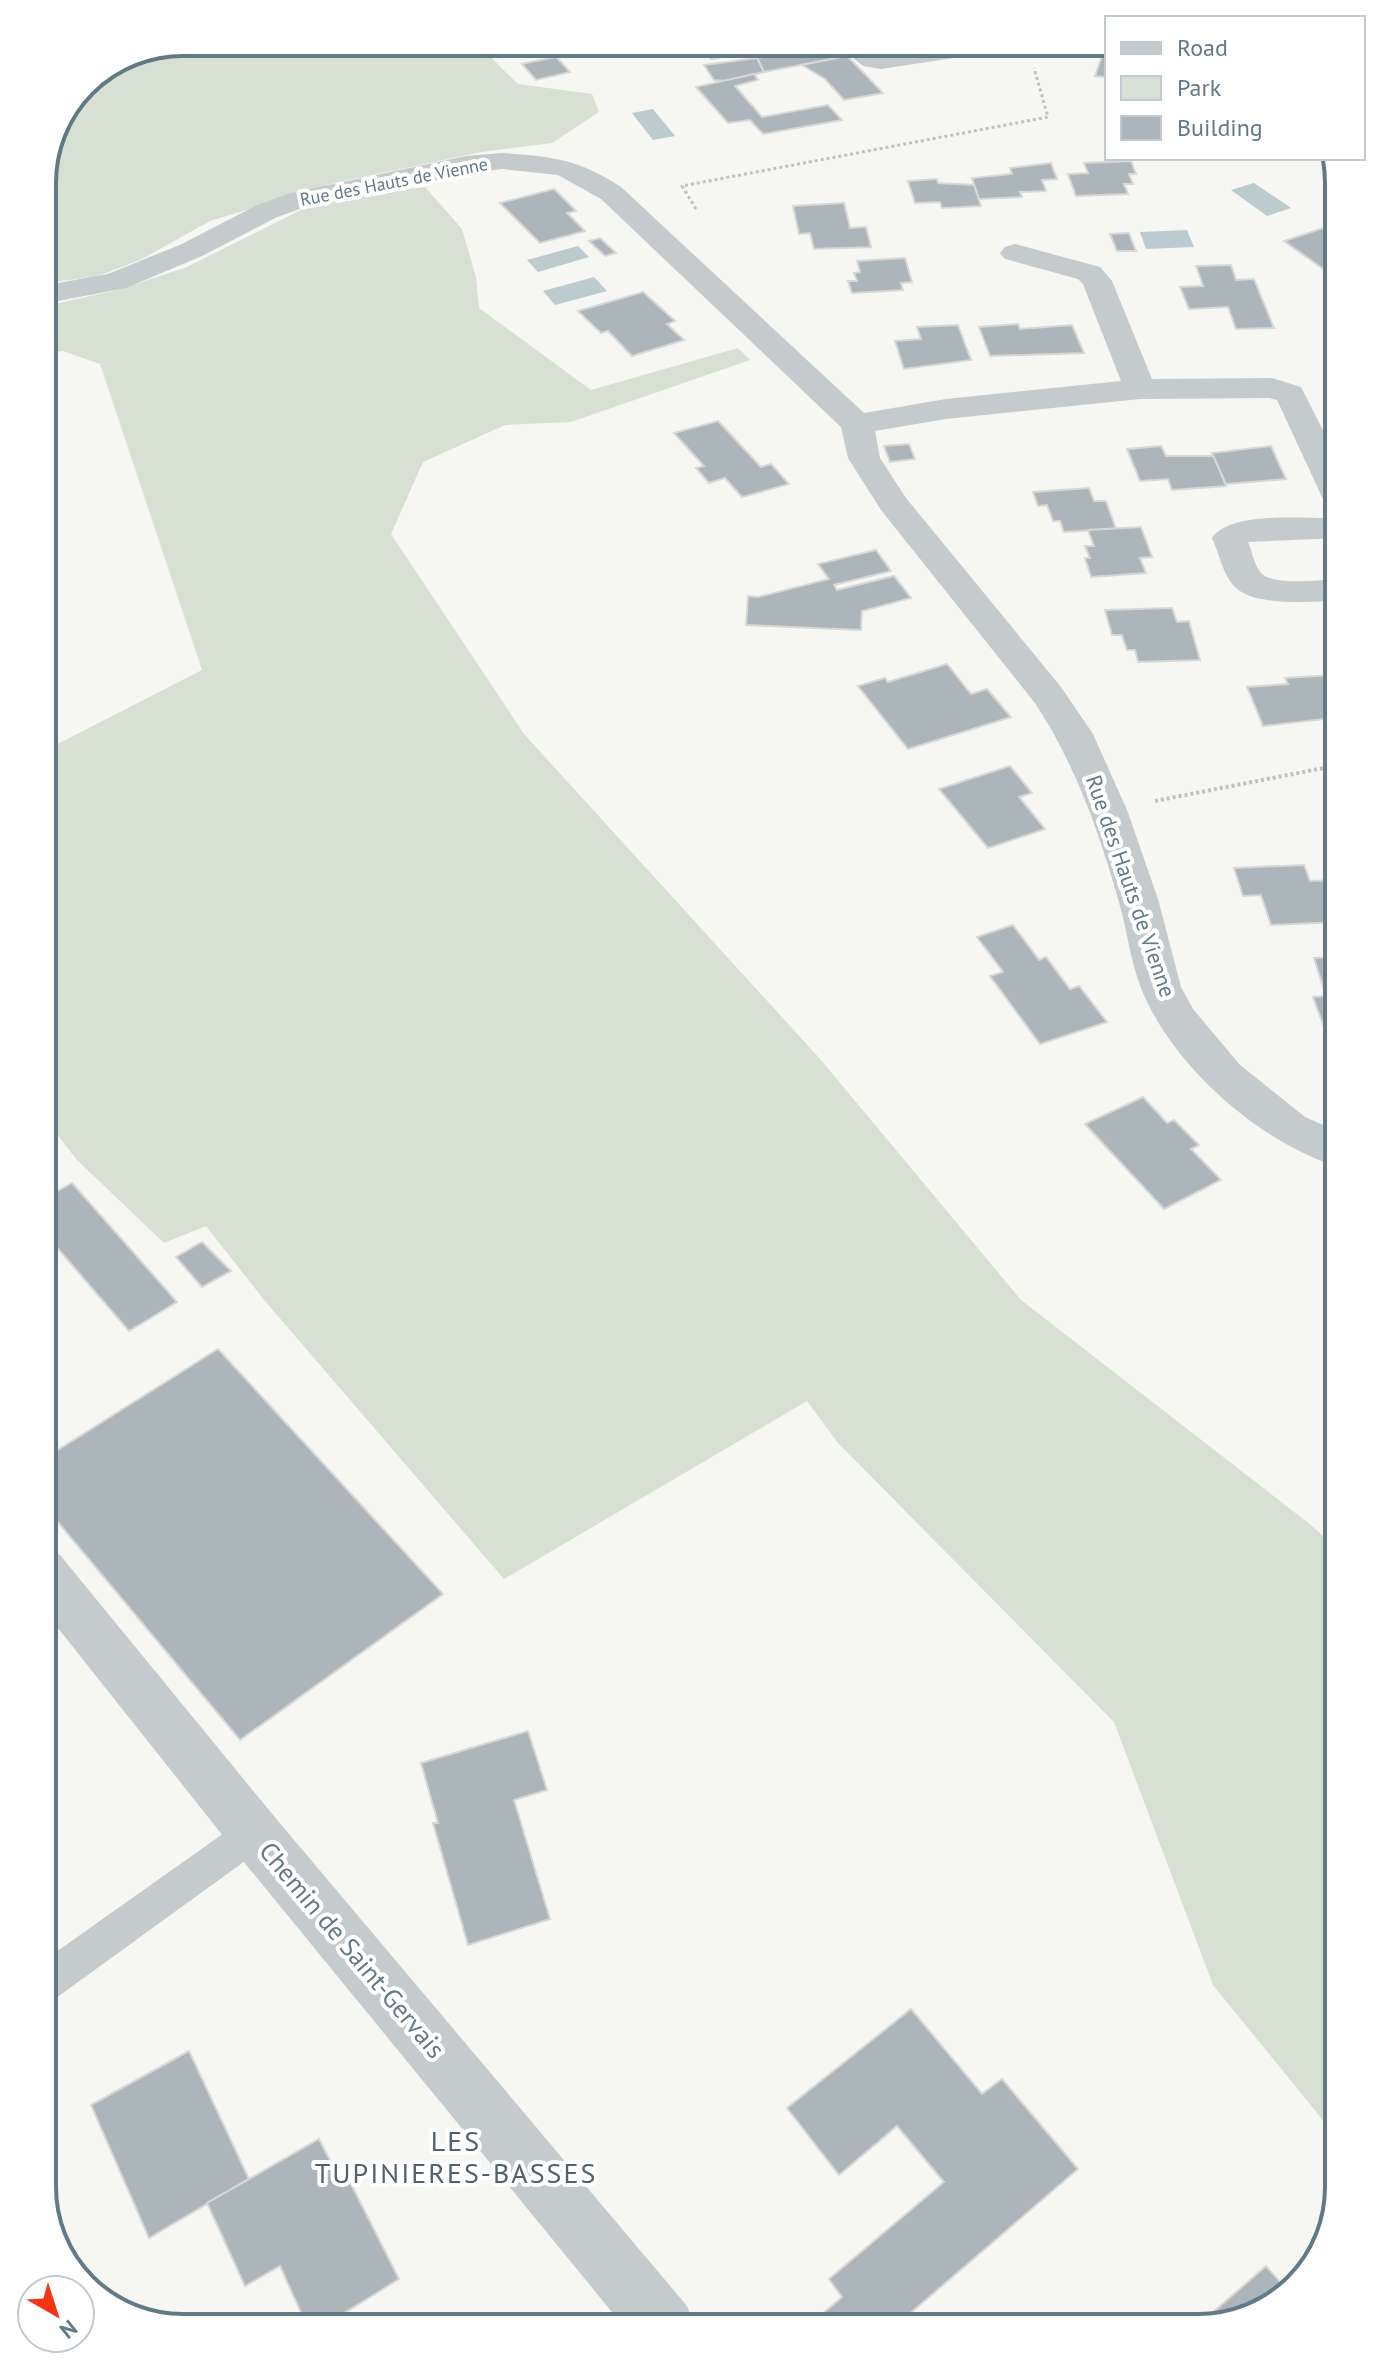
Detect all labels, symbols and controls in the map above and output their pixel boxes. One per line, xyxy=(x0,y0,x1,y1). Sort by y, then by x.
legend xyxy=(1105,16,1365,160)
text: Road xyxy=(1177,32,1228,63)
text: Park xyxy=(1177,72,1222,103)
text: Building xyxy=(1177,112,1263,143)
street label: Rue des Hauts de Vienne xyxy=(298,152,490,211)
street label: Rue des Hauts de Vienne xyxy=(1080,771,1182,1001)
street label: Chemin de Saint-Gervais xyxy=(252,1835,453,2065)
district label: LES TUPINIERES-BASSES xyxy=(315,2122,597,2191)
north arrow xyxy=(16,2274,96,2354)
text: N xyxy=(54,2314,83,2345)

